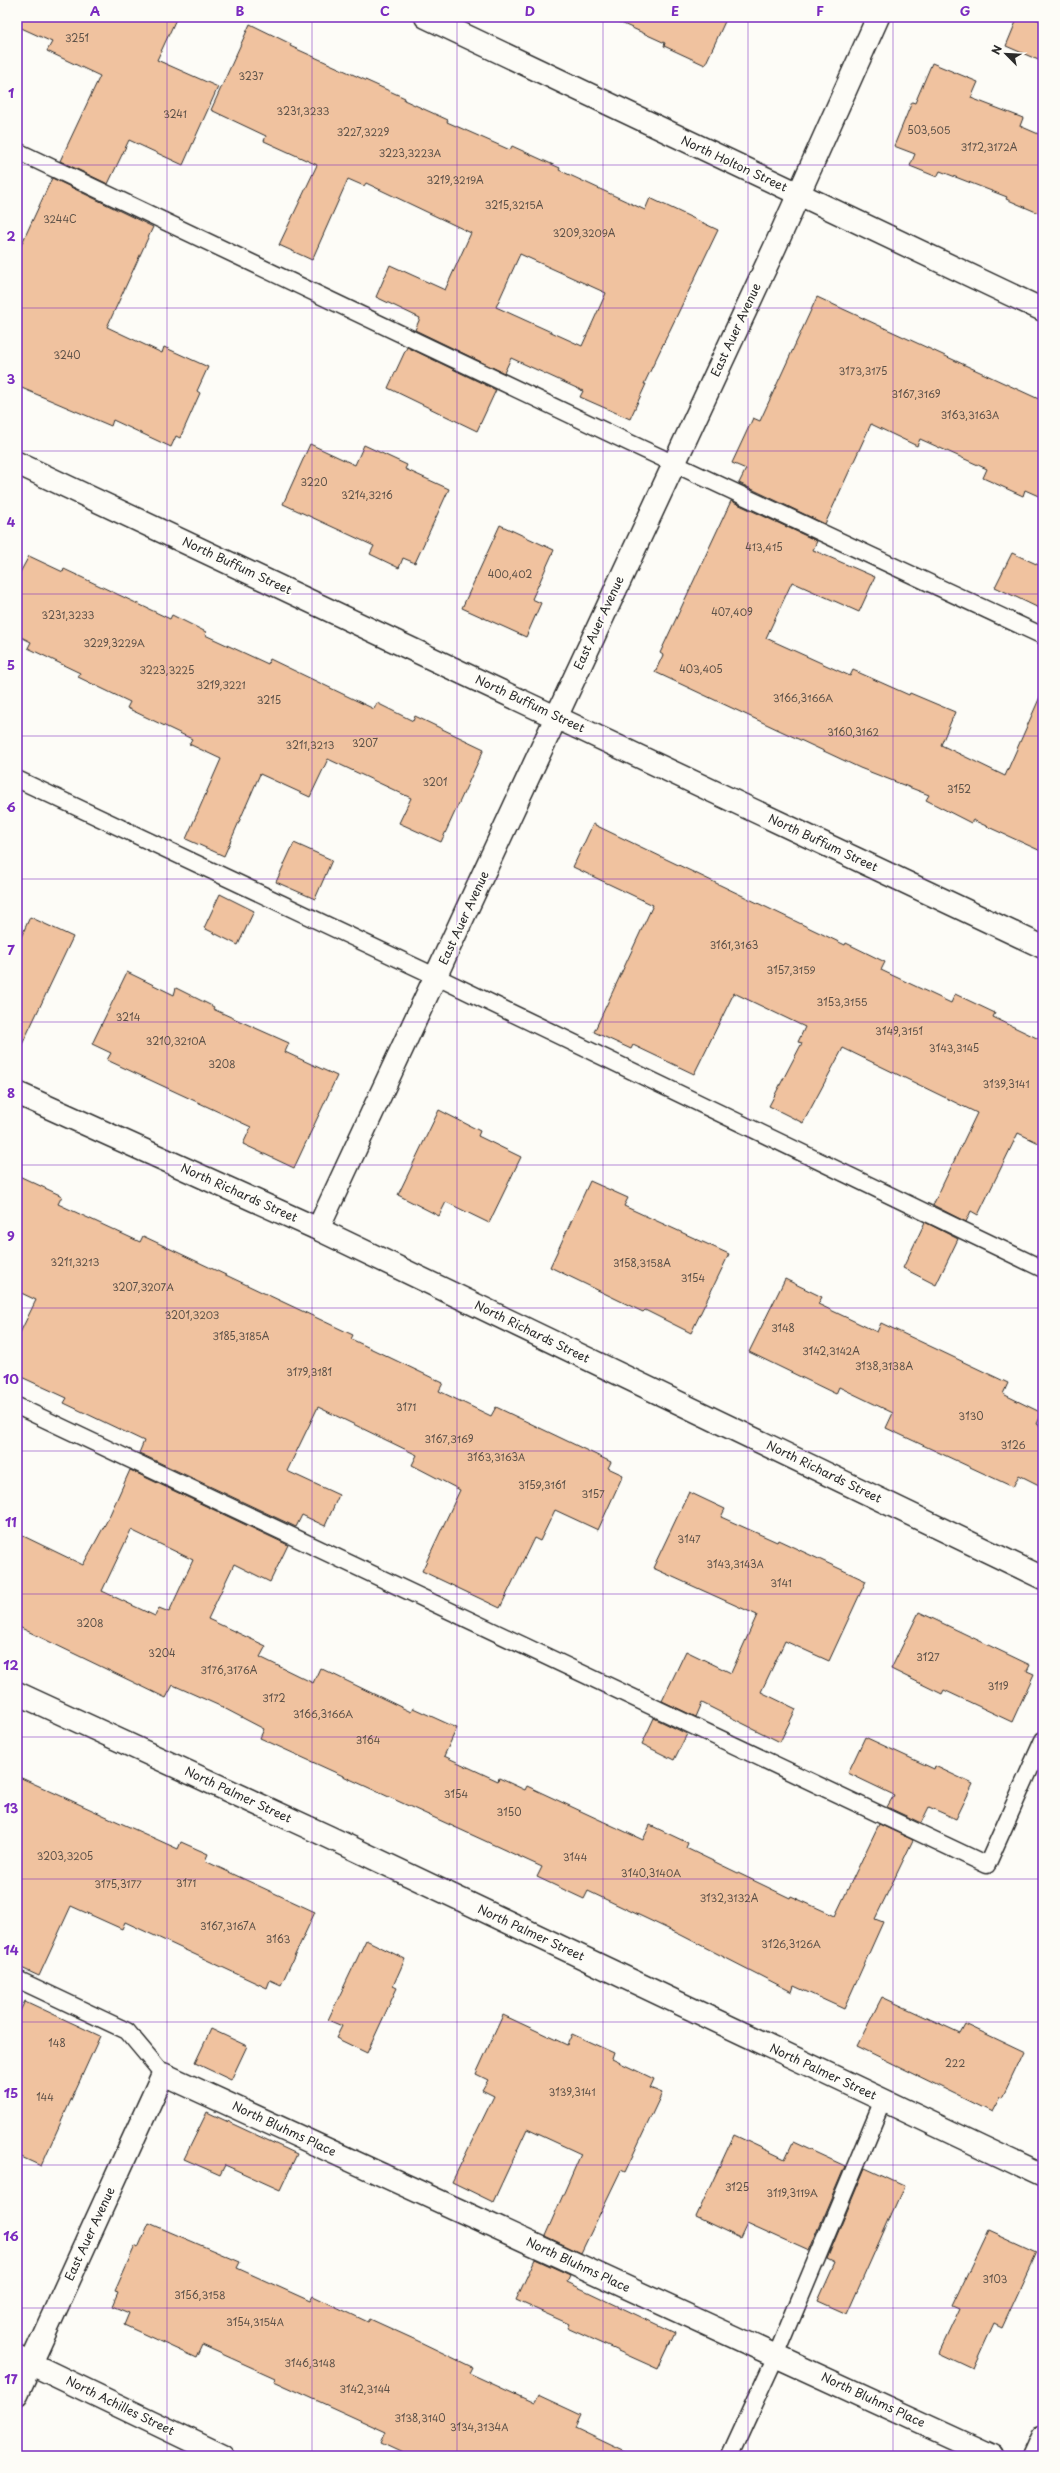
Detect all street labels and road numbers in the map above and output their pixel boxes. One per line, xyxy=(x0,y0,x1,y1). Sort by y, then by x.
street label: North Holton Street xyxy=(678,131,791,196)
street label: East Auer Avenue xyxy=(705,279,765,379)
street label: North Buffum Street xyxy=(180,532,295,598)
street label: East Auer Avenue xyxy=(568,572,628,672)
street label: North Buffum Street xyxy=(473,670,588,736)
street label: North Buffum Street xyxy=(766,809,881,875)
street label: East Auer Avenue xyxy=(433,867,493,967)
street label: North Richards Street xyxy=(178,1158,301,1226)
street label: North Richards Street xyxy=(472,1295,593,1367)
street label: North Richards Street xyxy=(764,1435,885,1507)
street label: North Palmer Street xyxy=(182,1761,295,1827)
street label: North Palmer Street xyxy=(475,1899,588,1965)
street label: North Palmer Street xyxy=(767,2038,880,2104)
street label: North Bluhms Place xyxy=(229,2096,339,2160)
street label: East Auer Avenue xyxy=(59,2183,119,2283)
street label: North Bluhms Place xyxy=(523,2232,633,2296)
street label: North Bluhms Place xyxy=(818,2367,928,2431)
street label: North Achilles Street xyxy=(63,2371,178,2439)

